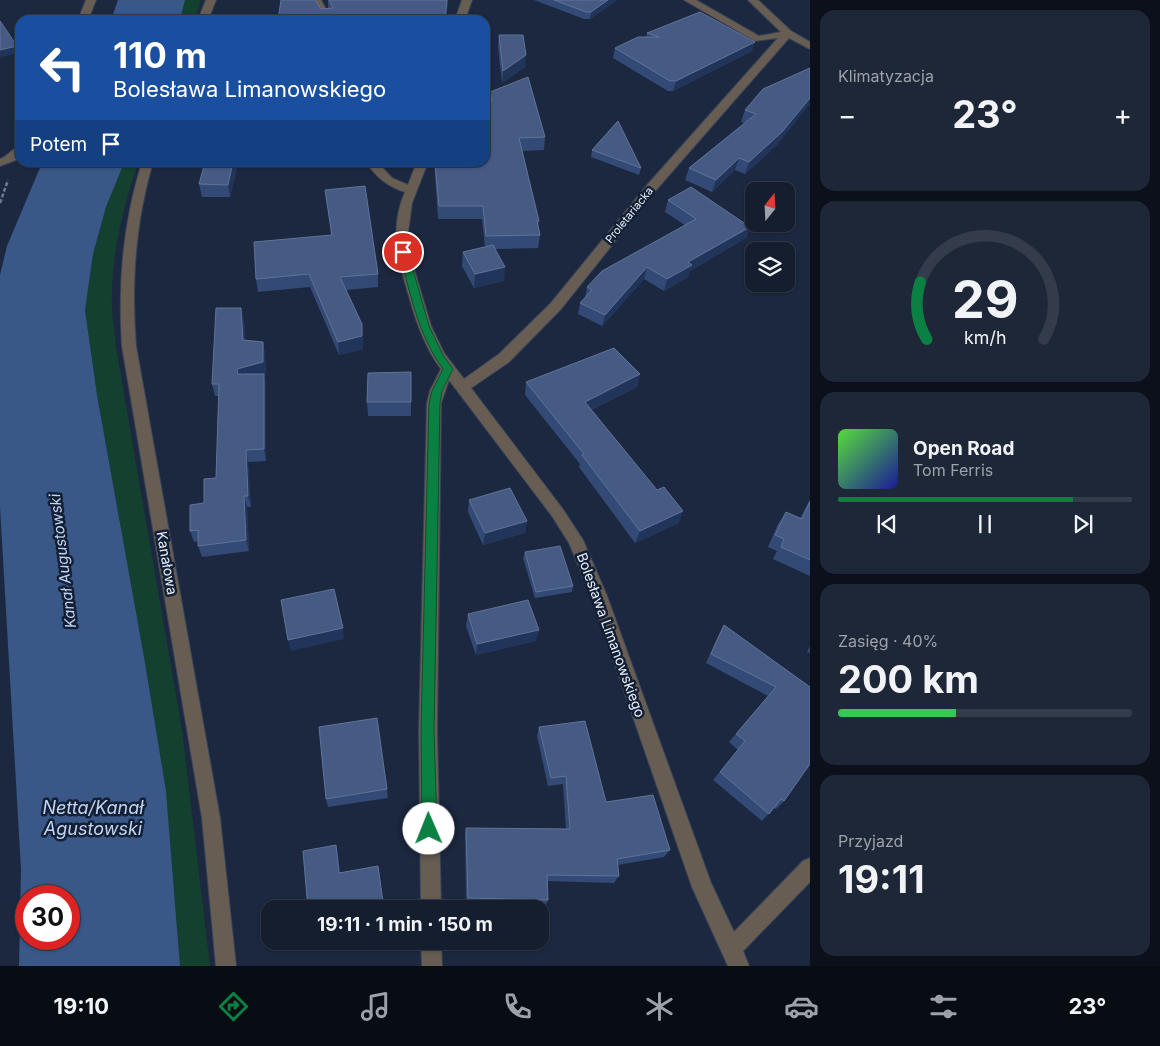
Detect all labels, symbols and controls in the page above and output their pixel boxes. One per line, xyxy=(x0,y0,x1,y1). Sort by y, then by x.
text: 110 m xyxy=(113,34,207,76)
icon: left xyxy=(30,35,95,100)
text: Klimatyzacja xyxy=(838,66,934,86)
text: Bolesława Limanowskiego xyxy=(113,76,386,102)
text: 23° xyxy=(952,91,1018,137)
text: − xyxy=(838,98,857,132)
text: + xyxy=(1113,98,1132,132)
icon: arrive xyxy=(97,130,125,158)
text: Potem xyxy=(30,133,87,156)
north arrow xyxy=(745,182,795,232)
map controls xyxy=(745,182,795,292)
street label: Proletariacka xyxy=(602,184,656,246)
pin xyxy=(382,231,424,273)
icon: arrive xyxy=(389,238,417,266)
button: layers xyxy=(745,242,795,292)
text: 29 xyxy=(952,268,1018,331)
text: km/h xyxy=(964,327,1006,348)
text: Open Road xyxy=(913,437,1014,460)
text: Tom Ferris xyxy=(913,460,993,480)
water label: Kanał Augustowski xyxy=(45,492,80,629)
icon: previous xyxy=(873,510,901,538)
icon: pause xyxy=(971,510,999,538)
icon: next xyxy=(1069,510,1097,538)
street label: Kanałowa xyxy=(154,530,181,596)
street label: Bolesława Limanowskiego xyxy=(574,550,649,719)
text: Zasięg · 40% xyxy=(838,631,938,651)
text: 200 km xyxy=(838,656,979,702)
water label: Netta/Kanał Agustowski xyxy=(42,797,145,839)
position arrow xyxy=(402,802,454,854)
text: Przyjazd xyxy=(838,831,903,851)
text: 19:11 xyxy=(838,856,925,902)
speed limit sign: 30 xyxy=(15,885,80,950)
text: 19:11 · 1 min · 150 m xyxy=(317,913,493,936)
icon: directions xyxy=(216,989,251,1024)
icon: music xyxy=(358,989,393,1024)
icon: phone xyxy=(500,989,535,1024)
icon: climate xyxy=(642,989,677,1024)
icon: car xyxy=(784,989,819,1024)
icon: filters xyxy=(926,989,961,1024)
text: 19:10 xyxy=(54,993,109,1019)
text: 23° xyxy=(1068,993,1106,1019)

